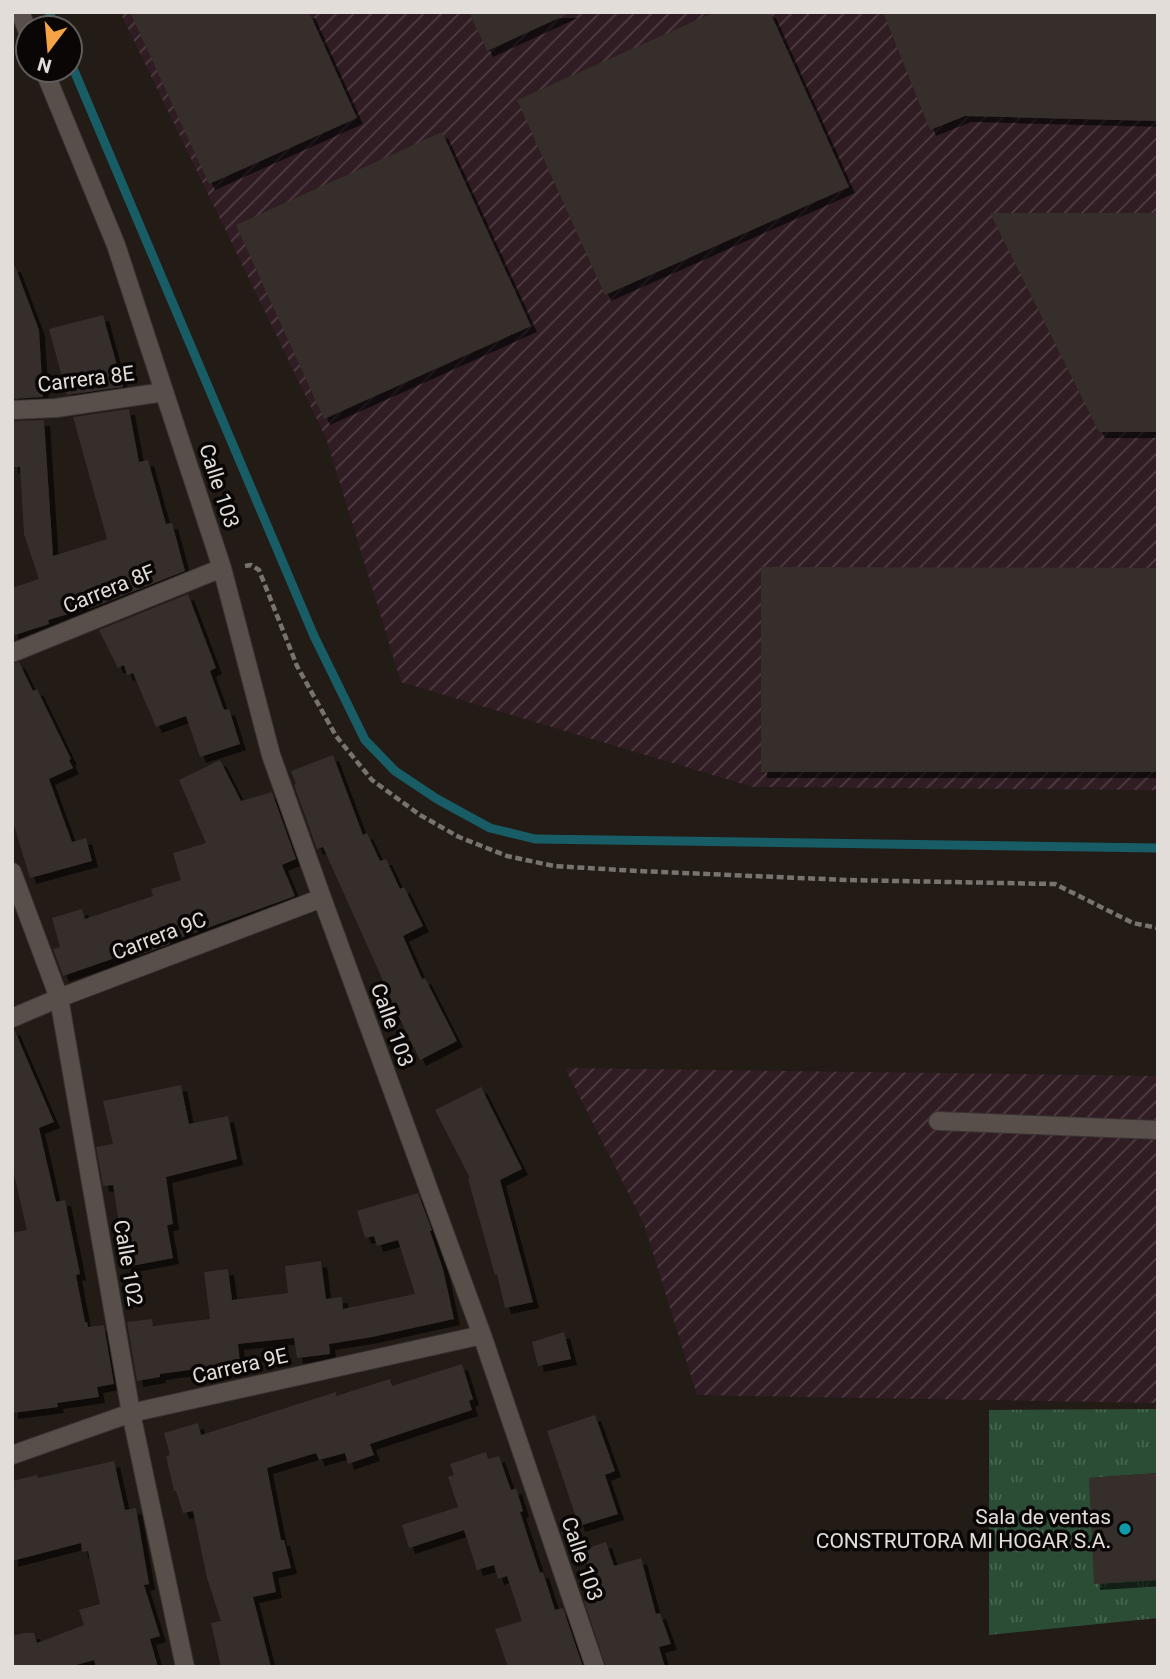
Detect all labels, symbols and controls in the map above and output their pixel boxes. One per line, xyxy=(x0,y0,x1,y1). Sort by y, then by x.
north arrow xyxy=(14,14,84,84)
text: N xyxy=(35,52,54,78)
street label: Carrera 8E xyxy=(36,361,136,397)
street label: Calle 103 xyxy=(194,441,244,531)
street label: Carrera 8F xyxy=(60,560,158,618)
street label: Carrera 9C xyxy=(108,907,210,965)
street label: Calle 103 xyxy=(366,980,418,1070)
street label: Calle 102 xyxy=(109,1218,147,1308)
street label: Carrera 9E xyxy=(190,1343,290,1389)
place label: Sala de ventas CONSTRUTORA MI HOGAR S.A. xyxy=(816,1505,1111,1553)
street label: Calle 103 xyxy=(556,1514,608,1604)
marker: Sala de ventas CONSTRUTORA MI HOGAR S.A. xyxy=(1117,1521,1133,1537)

